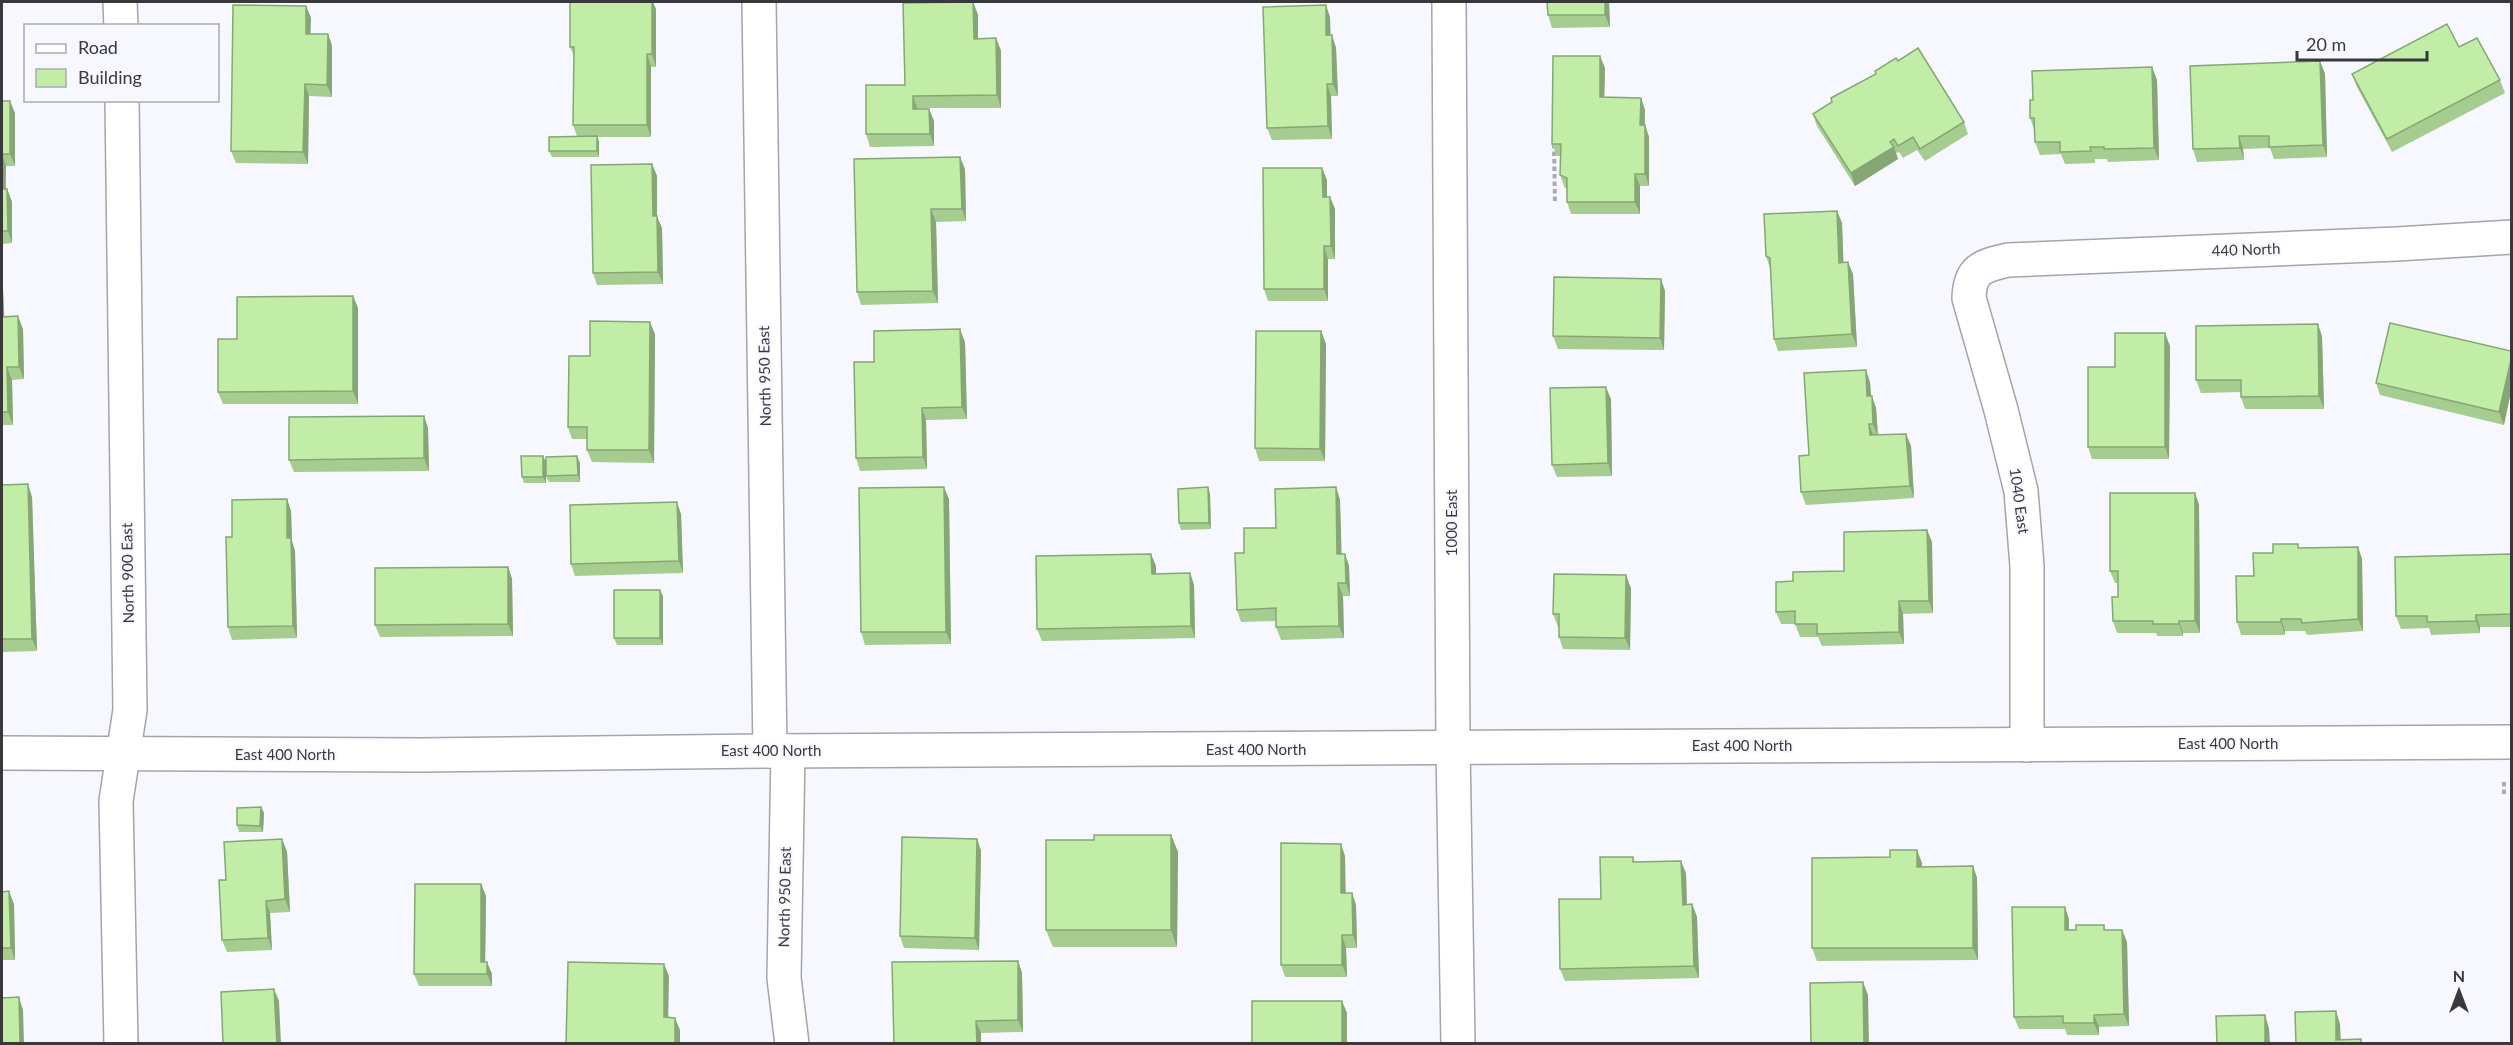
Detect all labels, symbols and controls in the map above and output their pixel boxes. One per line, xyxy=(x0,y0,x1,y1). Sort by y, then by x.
legend xyxy=(24,24,219,102)
scale bar xyxy=(2297,24,2428,62)
text: 20 m xyxy=(2306,33,2346,55)
text: Road xyxy=(78,36,118,58)
text: Building xyxy=(78,66,142,88)
street label: 440 North xyxy=(2211,239,2281,259)
street label: North 950 East xyxy=(754,325,774,426)
street label: 1040 East xyxy=(2006,467,2034,536)
street label: 1000 East xyxy=(1442,489,1460,556)
street label: North 900 East xyxy=(117,522,137,623)
street label: East 400 North xyxy=(2178,734,2278,752)
street label: East 400 North xyxy=(1692,736,1792,754)
street label: East 400 North xyxy=(1206,740,1306,758)
street label: East 400 North xyxy=(721,741,821,759)
street label: East 400 North xyxy=(235,745,335,763)
street label: North 950 East xyxy=(774,846,794,947)
north arrow xyxy=(2429,961,2489,1021)
text: N xyxy=(2453,966,2465,985)

